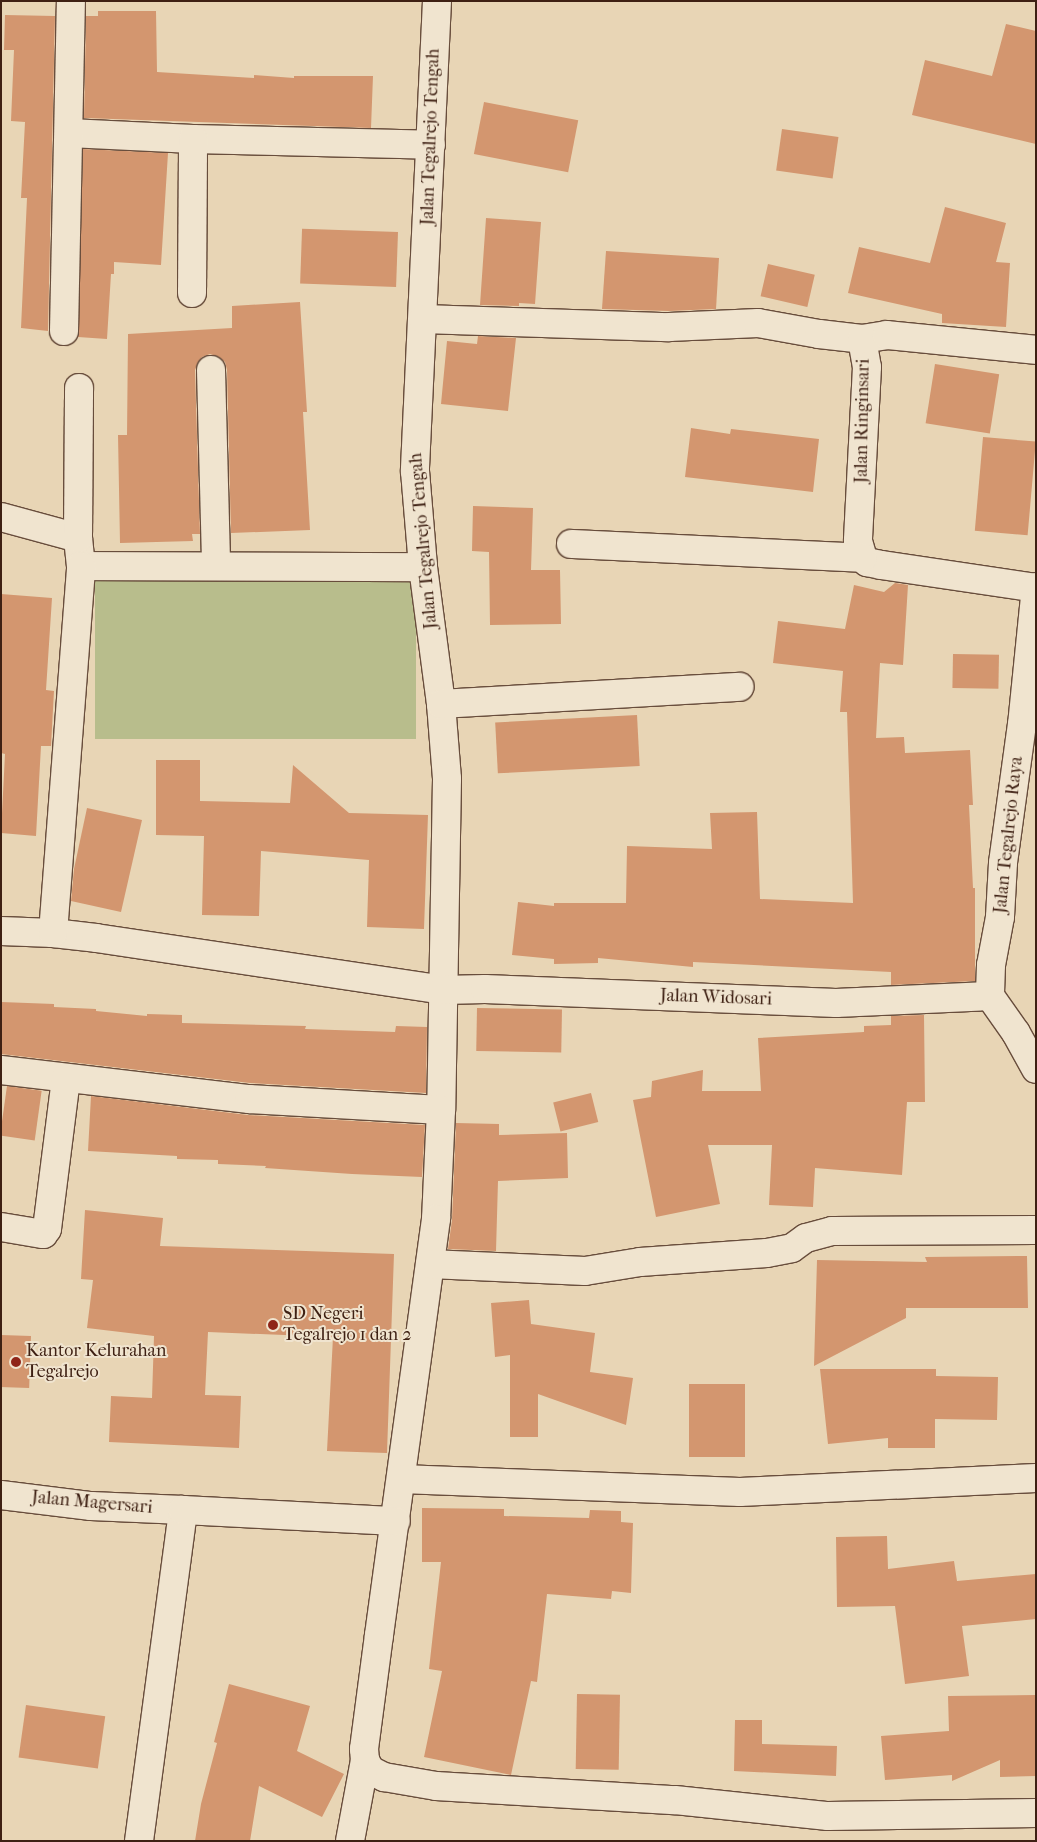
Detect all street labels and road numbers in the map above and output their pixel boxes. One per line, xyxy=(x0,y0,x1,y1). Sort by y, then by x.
street label: Jalan Tegalrejo Tengah xyxy=(417,48,445,226)
street label: Jalan Ringinsari xyxy=(851,359,875,483)
street label: Jalan Tegalrejo Tengah xyxy=(406,452,442,630)
street label: Jalan Tegalrejo Raya xyxy=(990,755,1028,915)
street label: Jalan Widosari xyxy=(660,985,772,1011)
street label: Jalan Magersari xyxy=(31,1487,153,1519)

